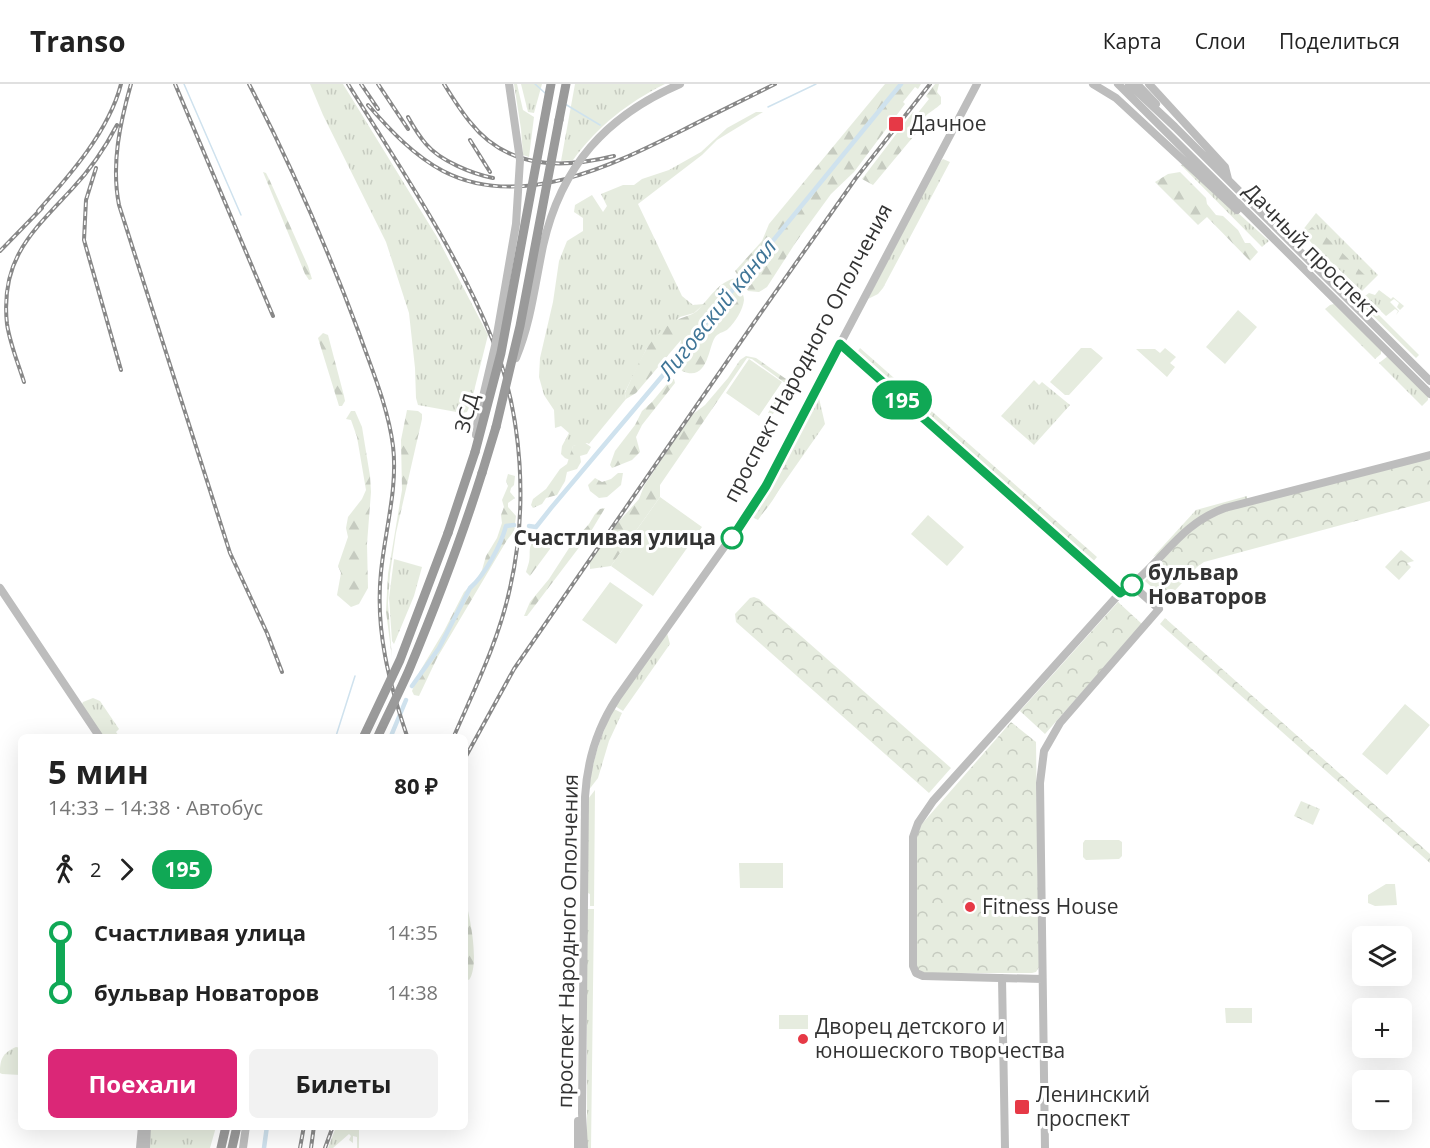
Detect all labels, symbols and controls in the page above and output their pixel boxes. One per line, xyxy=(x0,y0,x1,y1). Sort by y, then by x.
text: Transo xyxy=(30,22,126,60)
text: Карта xyxy=(1103,27,1162,55)
text: Слои xyxy=(1195,27,1246,55)
text: Поделиться xyxy=(1279,27,1400,55)
place label: Дачное xyxy=(910,109,987,137)
marker: Дачное xyxy=(887,115,905,133)
street label: Дачный проспект xyxy=(1238,176,1386,324)
street label: проспект Народного Ополчения xyxy=(716,198,898,507)
water label: Лиговский канал xyxy=(649,232,782,386)
line badge: 195 xyxy=(868,380,936,420)
text: 195 xyxy=(884,386,920,414)
street label: ЗСД xyxy=(447,390,485,436)
place label: Счастливая улица xyxy=(514,523,716,551)
marker: Счастливая улица xyxy=(721,527,743,549)
place label: бульвар Новаторов xyxy=(1148,558,1267,610)
marker: бульвар Новаторов xyxy=(1121,574,1143,596)
text: 5 мин xyxy=(48,749,149,794)
text: 80 ₽ xyxy=(394,770,438,800)
street label: проспект Народного Ополчения xyxy=(550,774,584,1108)
text: 14:33 – 14:38 · Автобус xyxy=(48,794,263,821)
icon: walk xyxy=(48,853,81,886)
icon: forward xyxy=(110,853,143,886)
text: 195 xyxy=(164,855,200,883)
text: 2 xyxy=(90,856,101,883)
place label: Fitness House xyxy=(982,892,1119,920)
marker: Fitness House xyxy=(963,900,977,914)
text: Счастливая улица xyxy=(94,917,306,947)
text: 14:35 xyxy=(387,919,438,946)
map controls xyxy=(1352,926,1412,1130)
button: layers xyxy=(1352,926,1412,986)
text: бульвар Новаторов xyxy=(94,977,319,1007)
text: 14:38 xyxy=(387,979,438,1006)
button: + xyxy=(1352,998,1412,1058)
place label: Дворец детского и юношеского творчества xyxy=(815,1012,1065,1064)
marker: Дворец детского и юношеского творчества xyxy=(796,1032,810,1046)
button: Поехали xyxy=(48,1049,237,1118)
button: Билеты xyxy=(249,1049,438,1118)
button: − xyxy=(1352,1070,1412,1130)
place label: Ленинский проспект xyxy=(1036,1080,1150,1132)
marker: Ленинский проспект xyxy=(1013,1098,1031,1116)

